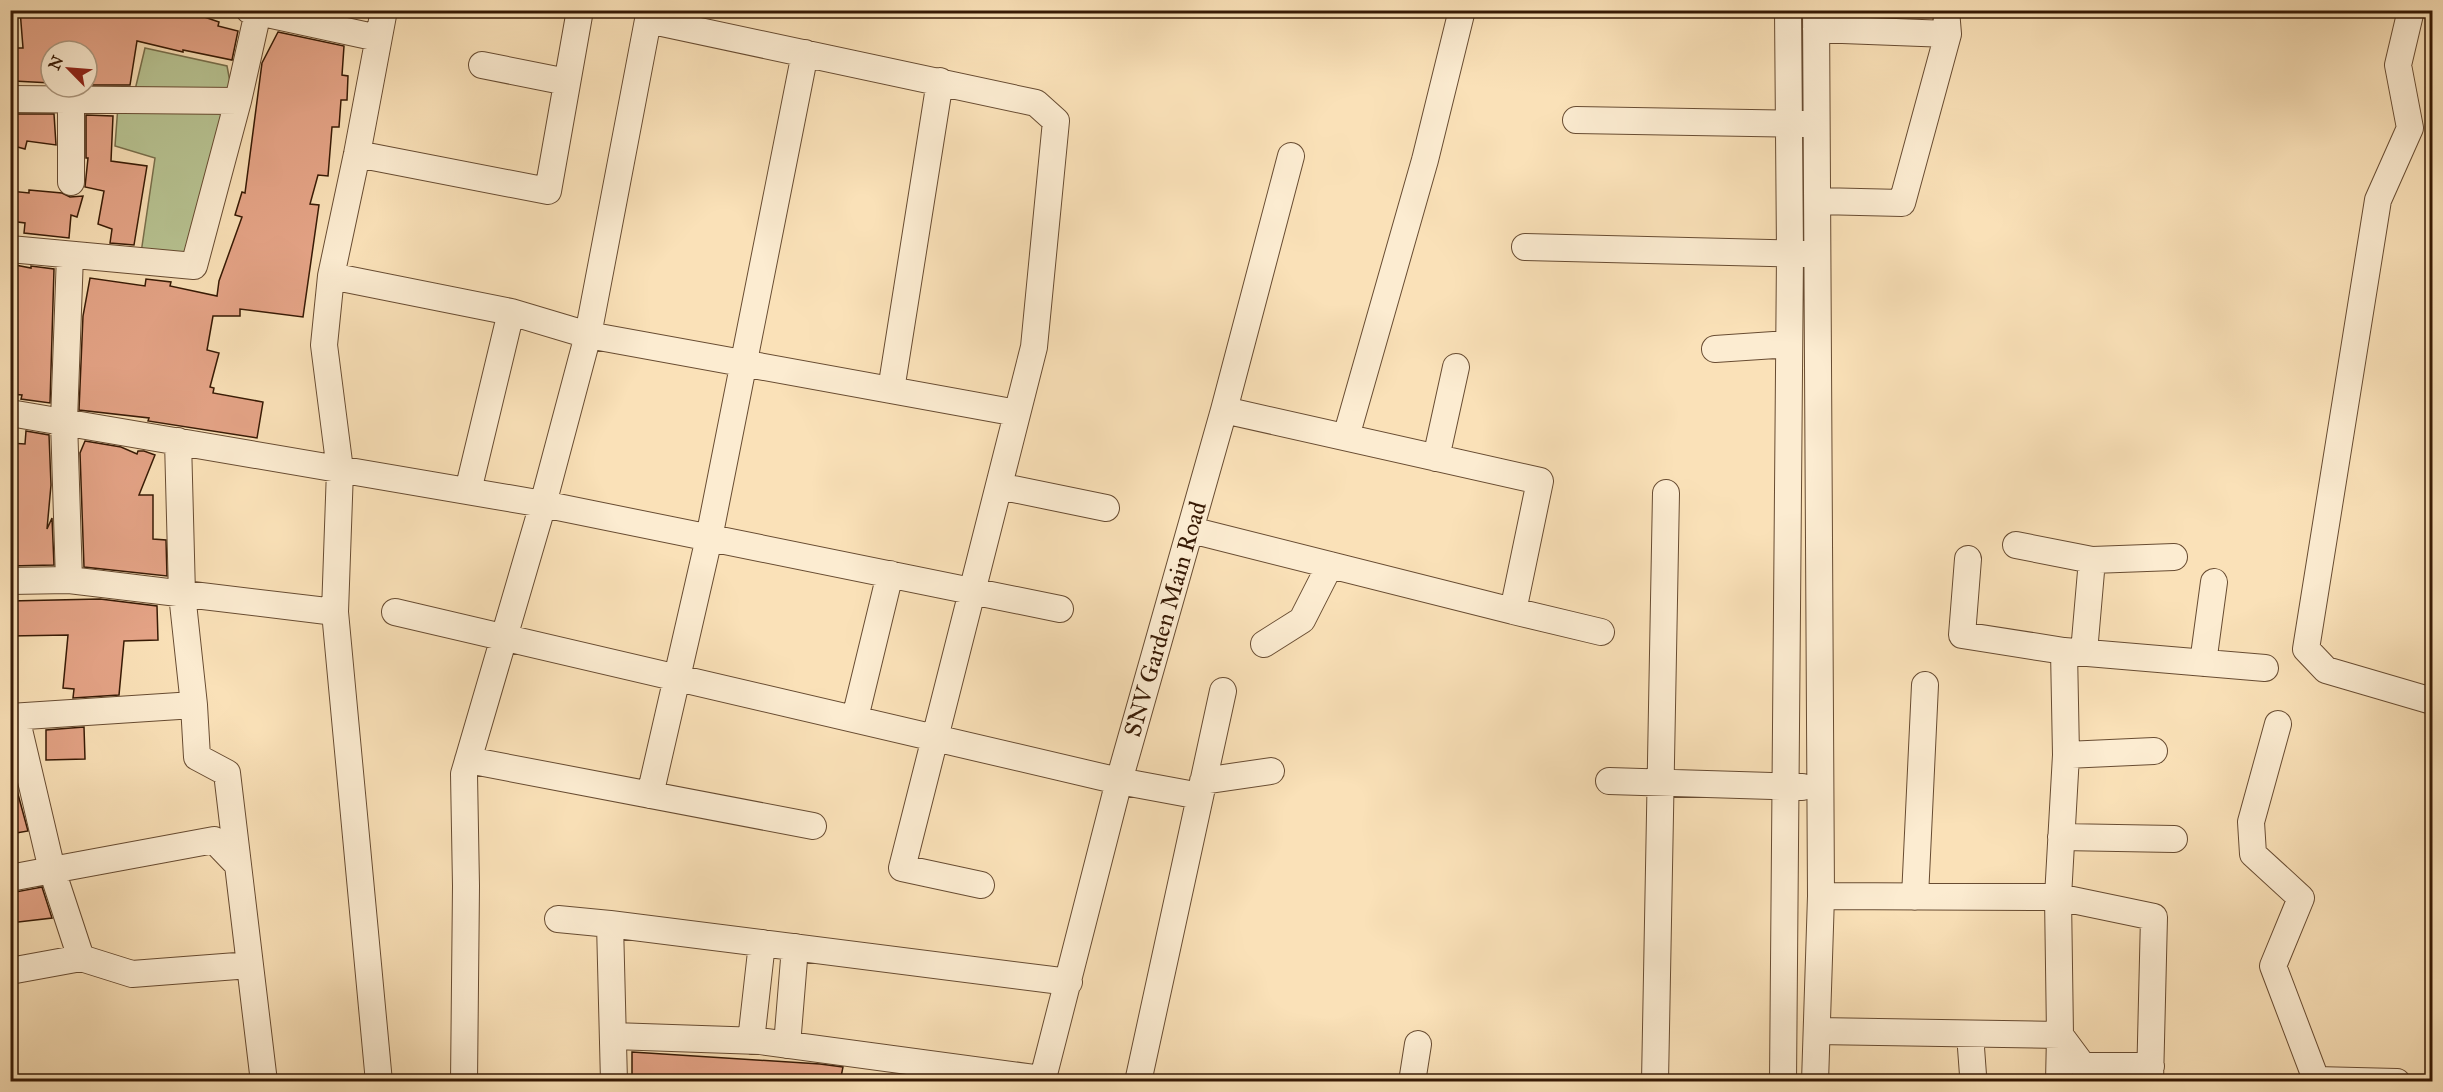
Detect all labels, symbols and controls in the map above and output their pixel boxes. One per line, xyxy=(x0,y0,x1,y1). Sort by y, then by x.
north arrow xyxy=(39,39,99,99)
text: N xyxy=(44,52,68,73)
street label: SNV Garden Main Road xyxy=(1117,498,1213,740)

